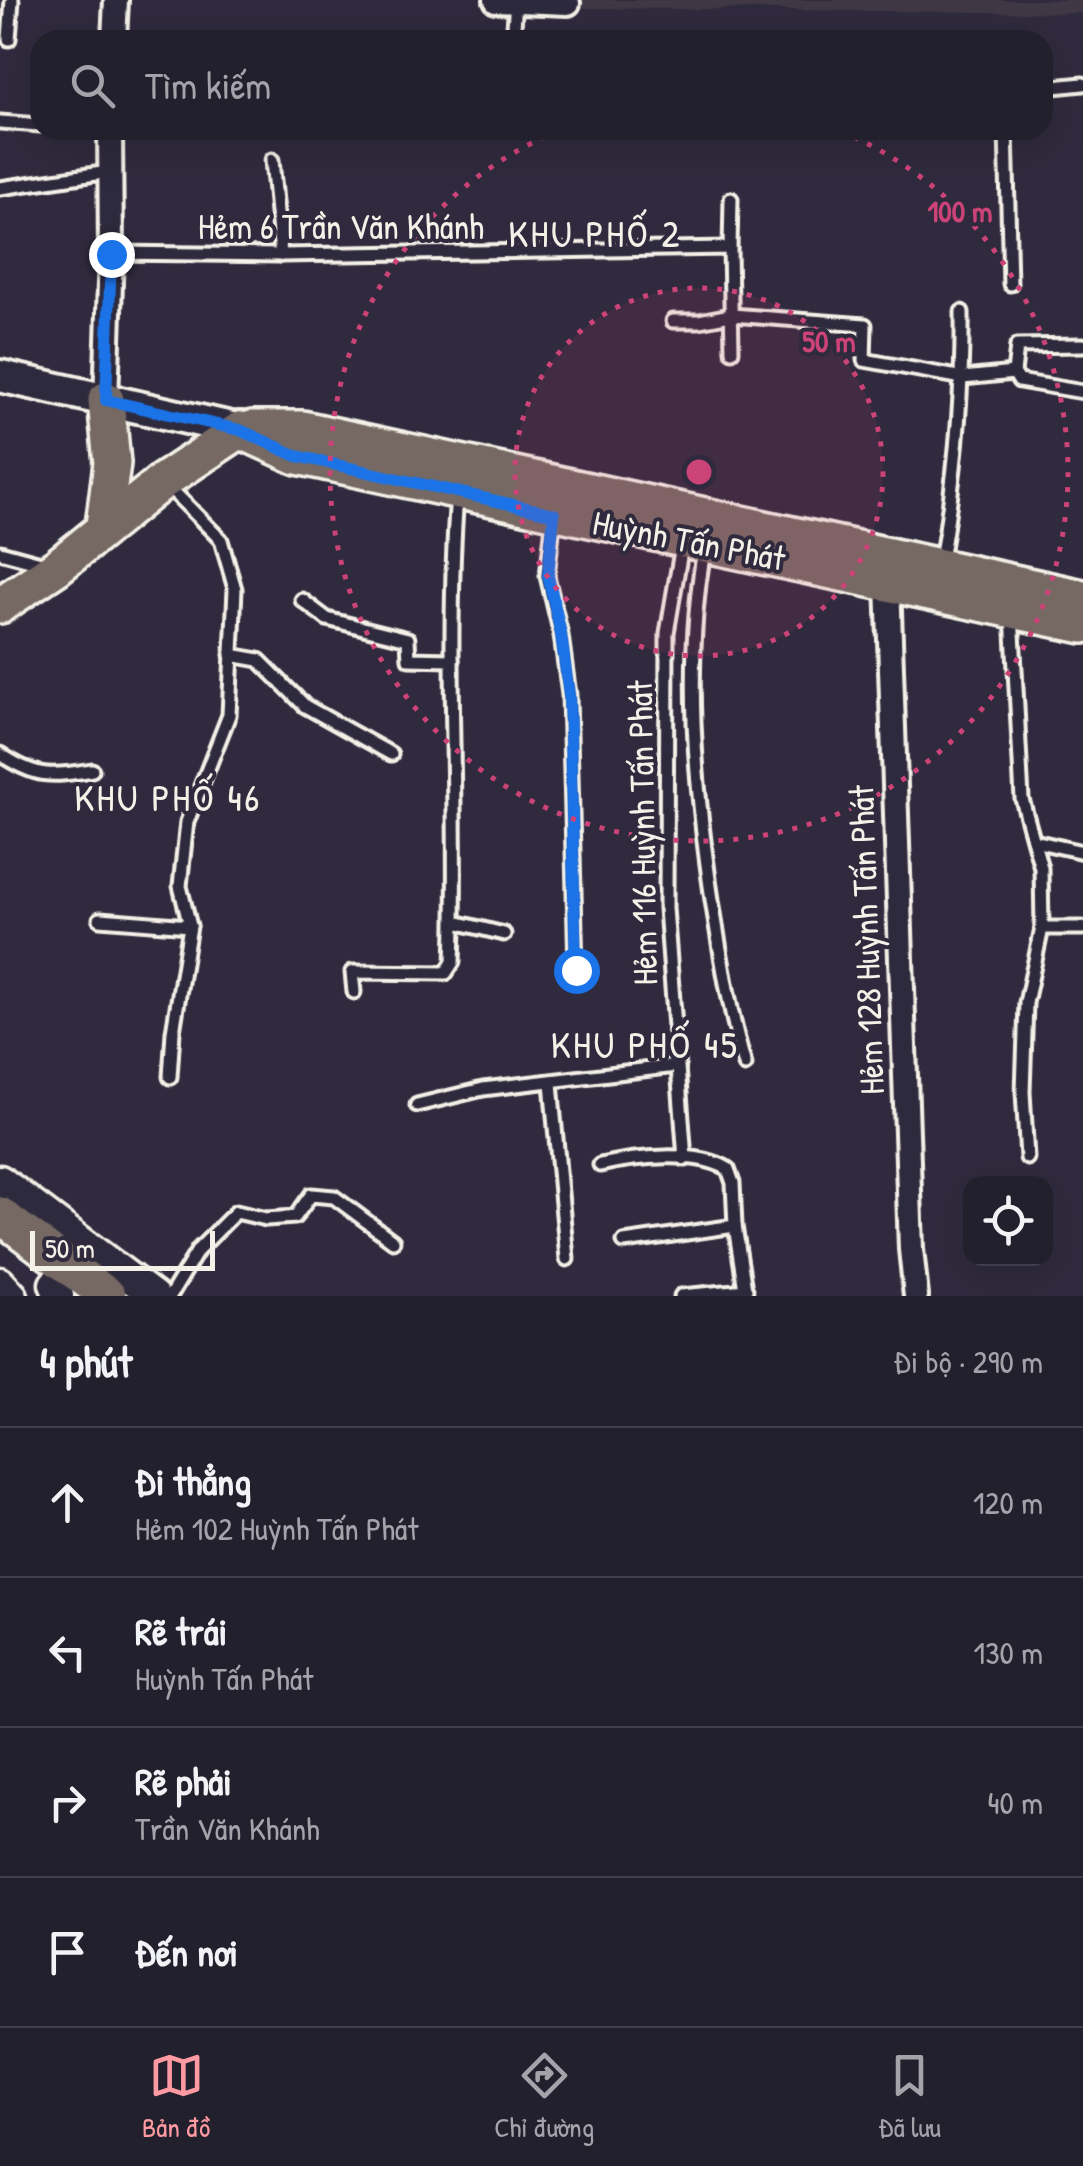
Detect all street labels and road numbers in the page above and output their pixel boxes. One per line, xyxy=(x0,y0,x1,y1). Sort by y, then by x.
street label: Hẻm 6 Trần Văn Khánh xyxy=(198,203,484,250)
street label: Huỳnh Tấn Phát xyxy=(589,498,790,582)
street label: Hẻm 116 Huỳnh Tấn Phát xyxy=(616,679,668,986)
street label: Hẻm 128 Huỳnh Tấn Phát xyxy=(837,784,895,1095)

